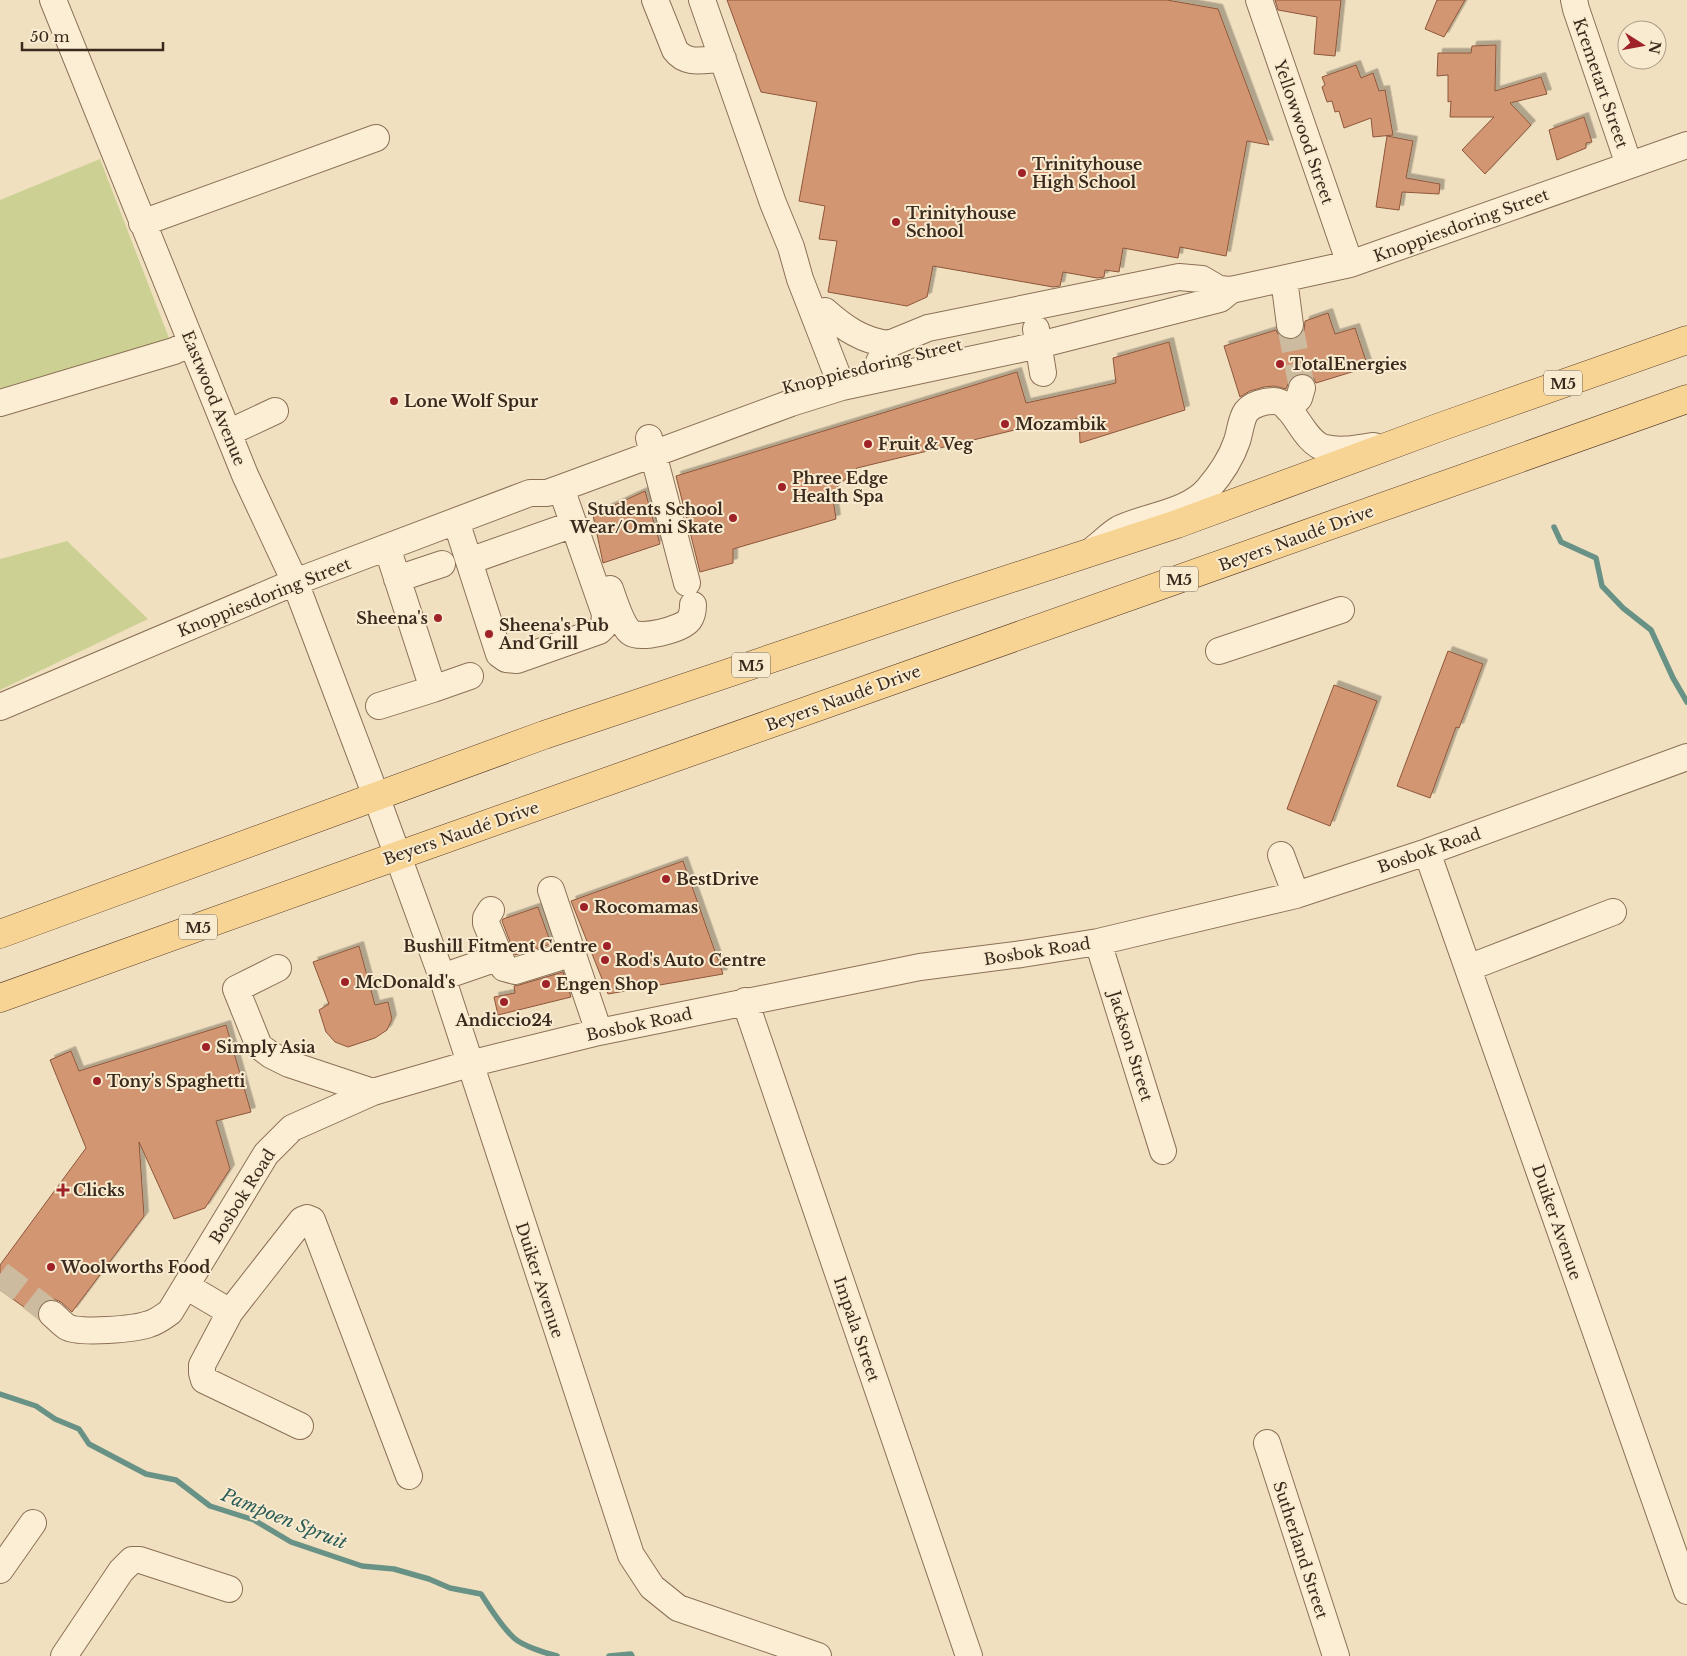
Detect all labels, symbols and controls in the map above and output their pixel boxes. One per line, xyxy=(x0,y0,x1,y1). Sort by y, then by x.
street label: Kremetart Street xyxy=(1569,15,1633,151)
scale bar xyxy=(22,20,164,52)
north arrow xyxy=(1617,20,1667,70)
text: 50 m xyxy=(30,27,70,46)
text: N xyxy=(1645,39,1665,56)
street label: Yellowwood Street xyxy=(1270,56,1338,207)
place label: Trinityhouse High School xyxy=(1032,154,1142,192)
marker: Trinityhouse High School xyxy=(1016,167,1028,179)
street label: Knoppiesdoring Street xyxy=(1371,184,1551,266)
place label: Trinityhouse School xyxy=(906,203,1016,241)
marker: Trinityhouse School xyxy=(890,216,902,228)
street label: Eastwood Avenue xyxy=(178,328,250,468)
street label: Knoppiesdoring Street xyxy=(780,334,964,398)
place label: TotalEnergies xyxy=(1290,354,1407,374)
marker: TotalEnergies xyxy=(1274,358,1286,370)
road number: M5 xyxy=(1544,370,1582,396)
place label: Lone Wolf Spur xyxy=(404,391,538,411)
marker: Lone Wolf Spur xyxy=(388,395,400,407)
place label: Mozambik xyxy=(1015,414,1107,434)
marker: Mozambik xyxy=(999,418,1011,430)
place label: Fruit & Veg xyxy=(878,434,974,454)
marker: Fruit & Veg xyxy=(862,438,874,450)
place label: Phree Edge Health Spa xyxy=(792,468,888,506)
marker: Phree Edge Health Spa xyxy=(776,481,788,493)
place label: Students School Wear/Omni Skate xyxy=(569,499,723,537)
street label: Beyers Naudé Drive xyxy=(1216,501,1376,575)
marker: Students School Wear/Omni Skate xyxy=(727,512,739,524)
street label: Knoppiesdoring Street xyxy=(174,553,354,641)
road number: M5 xyxy=(1160,566,1198,592)
place label: Sheena's xyxy=(356,608,428,628)
marker: Sheena's xyxy=(432,612,444,624)
place label: Sheena's Pub And Grill xyxy=(498,615,609,653)
marker: Sheena's Pub And Grill xyxy=(483,628,495,640)
road number: M5 xyxy=(732,652,770,678)
street label: Beyers Naudé Drive xyxy=(763,661,923,735)
street label: Beyers Naudé Drive xyxy=(380,797,542,869)
street label: Bosbok Road xyxy=(1375,823,1483,877)
place label: BestDrive xyxy=(676,869,759,889)
marker: BestDrive xyxy=(660,873,672,885)
place label: Rocomamas xyxy=(594,897,698,917)
marker: Rocomamas xyxy=(578,901,590,913)
road number: M5 xyxy=(179,914,217,940)
street label: Bosbok Road xyxy=(982,933,1092,969)
place label: Bushill Fitment Centre xyxy=(403,936,597,956)
marker: Bushill Fitment Centre xyxy=(601,940,613,952)
place label: Rod's Auto Centre xyxy=(615,950,766,970)
marker: Rod's Auto Centre xyxy=(599,954,611,966)
place label: McDonald's xyxy=(355,972,456,992)
place label: Engen Shop xyxy=(556,974,659,994)
marker: McDonald's xyxy=(339,976,351,988)
marker: Engen Shop xyxy=(540,978,552,990)
street label: Jackson Street xyxy=(1104,986,1157,1104)
marker: Andiccio24 xyxy=(498,996,510,1008)
street label: Bosbok Road xyxy=(584,1003,694,1045)
place label: Andiccio24 xyxy=(455,1010,552,1030)
place label: Simply Asia xyxy=(216,1037,316,1057)
marker: Simply Asia xyxy=(200,1041,212,1053)
place label: Tony's Spaghetti xyxy=(107,1071,246,1091)
marker: Tony's Spaghetti xyxy=(91,1075,103,1087)
street label: Bosbok Road xyxy=(205,1145,279,1247)
street label: Duiker Avenue xyxy=(1528,1162,1586,1282)
place label: Clicks xyxy=(73,1180,125,1200)
marker: Clicks xyxy=(57,1184,69,1196)
street label: Duiker Avenue xyxy=(512,1219,568,1341)
place label: Woolworths Food xyxy=(60,1257,210,1277)
marker: Woolworths Food xyxy=(45,1261,57,1273)
street label: Impala Street xyxy=(830,1274,884,1384)
street label: Sutherland Street xyxy=(1269,1479,1333,1621)
water label: Pampoen Spruit xyxy=(217,1483,350,1554)

